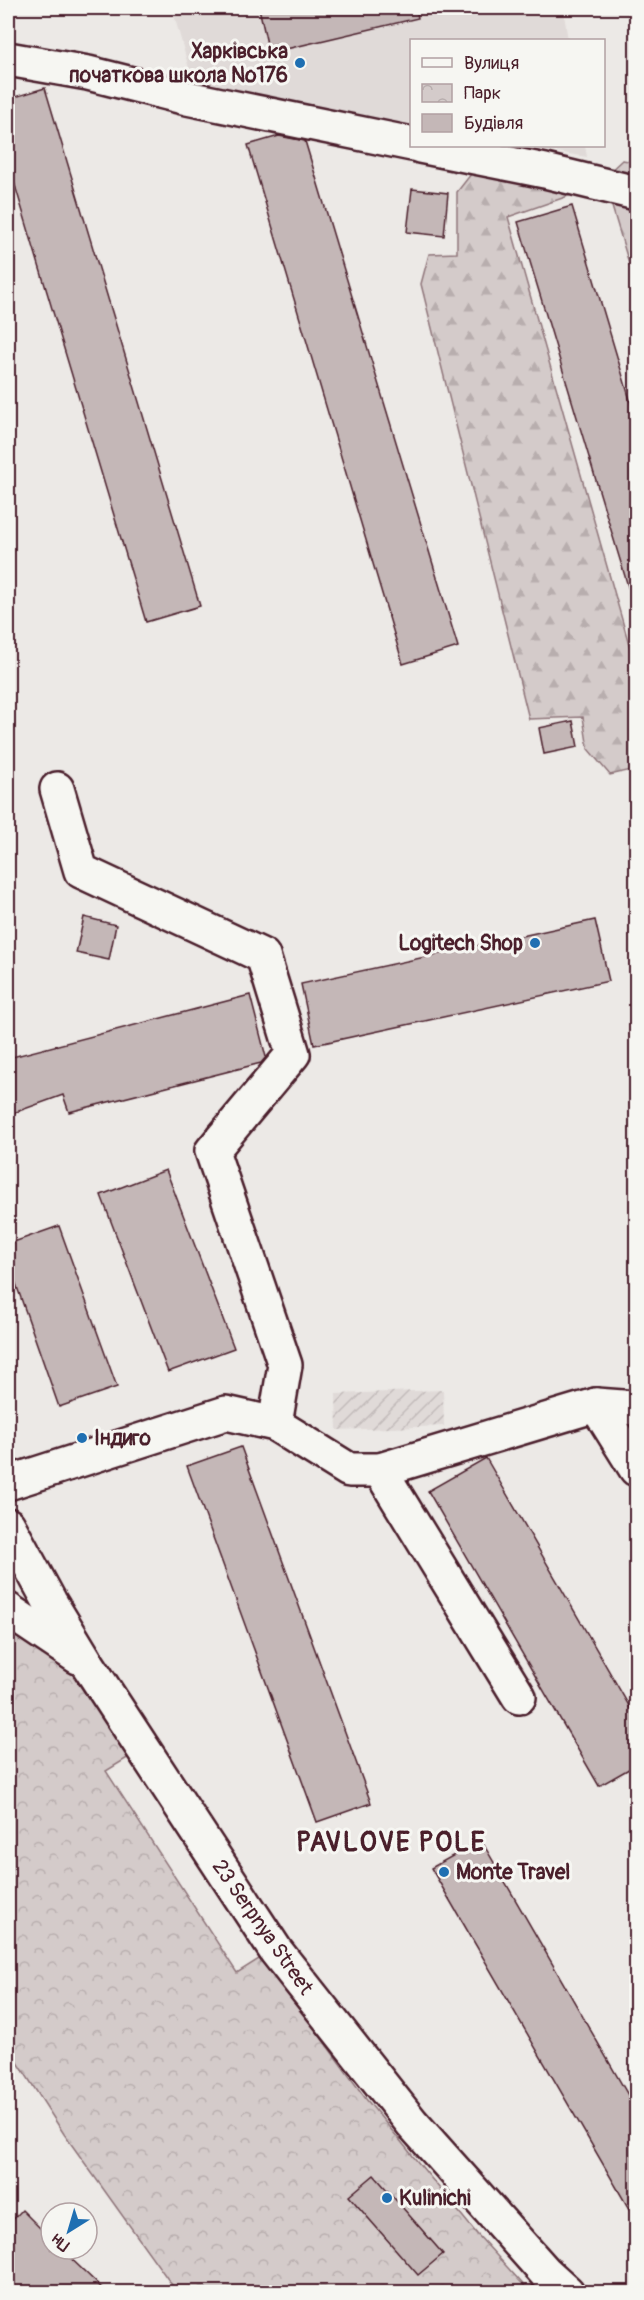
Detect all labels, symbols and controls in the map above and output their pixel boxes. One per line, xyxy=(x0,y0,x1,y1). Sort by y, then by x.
place label: Харківська початкова школа №176 xyxy=(69,38,288,89)
legend xyxy=(410,39,605,147)
text: Вулиця xyxy=(464,52,519,75)
marker: Харківська початкова школа №176 xyxy=(293,56,307,70)
text: Парк xyxy=(464,82,501,105)
text: Будівля xyxy=(464,112,523,135)
place label: Logitech Shop xyxy=(398,930,523,957)
marker: Logitech Shop xyxy=(528,936,542,950)
place label: Індиго xyxy=(94,1425,152,1452)
marker: Індиго xyxy=(75,1431,89,1445)
district label: PAVLOVE POLE xyxy=(296,1826,486,1859)
street label: 23 Serpnya Street xyxy=(206,1854,320,2001)
place label: Monte Travel xyxy=(456,1859,570,1886)
marker: Monte Travel xyxy=(437,1865,451,1879)
place label: Kulinichi xyxy=(399,2185,471,2212)
marker: Kulinichi xyxy=(380,2191,394,2205)
north arrow xyxy=(39,2201,99,2261)
text: Пн xyxy=(48,2229,74,2255)

